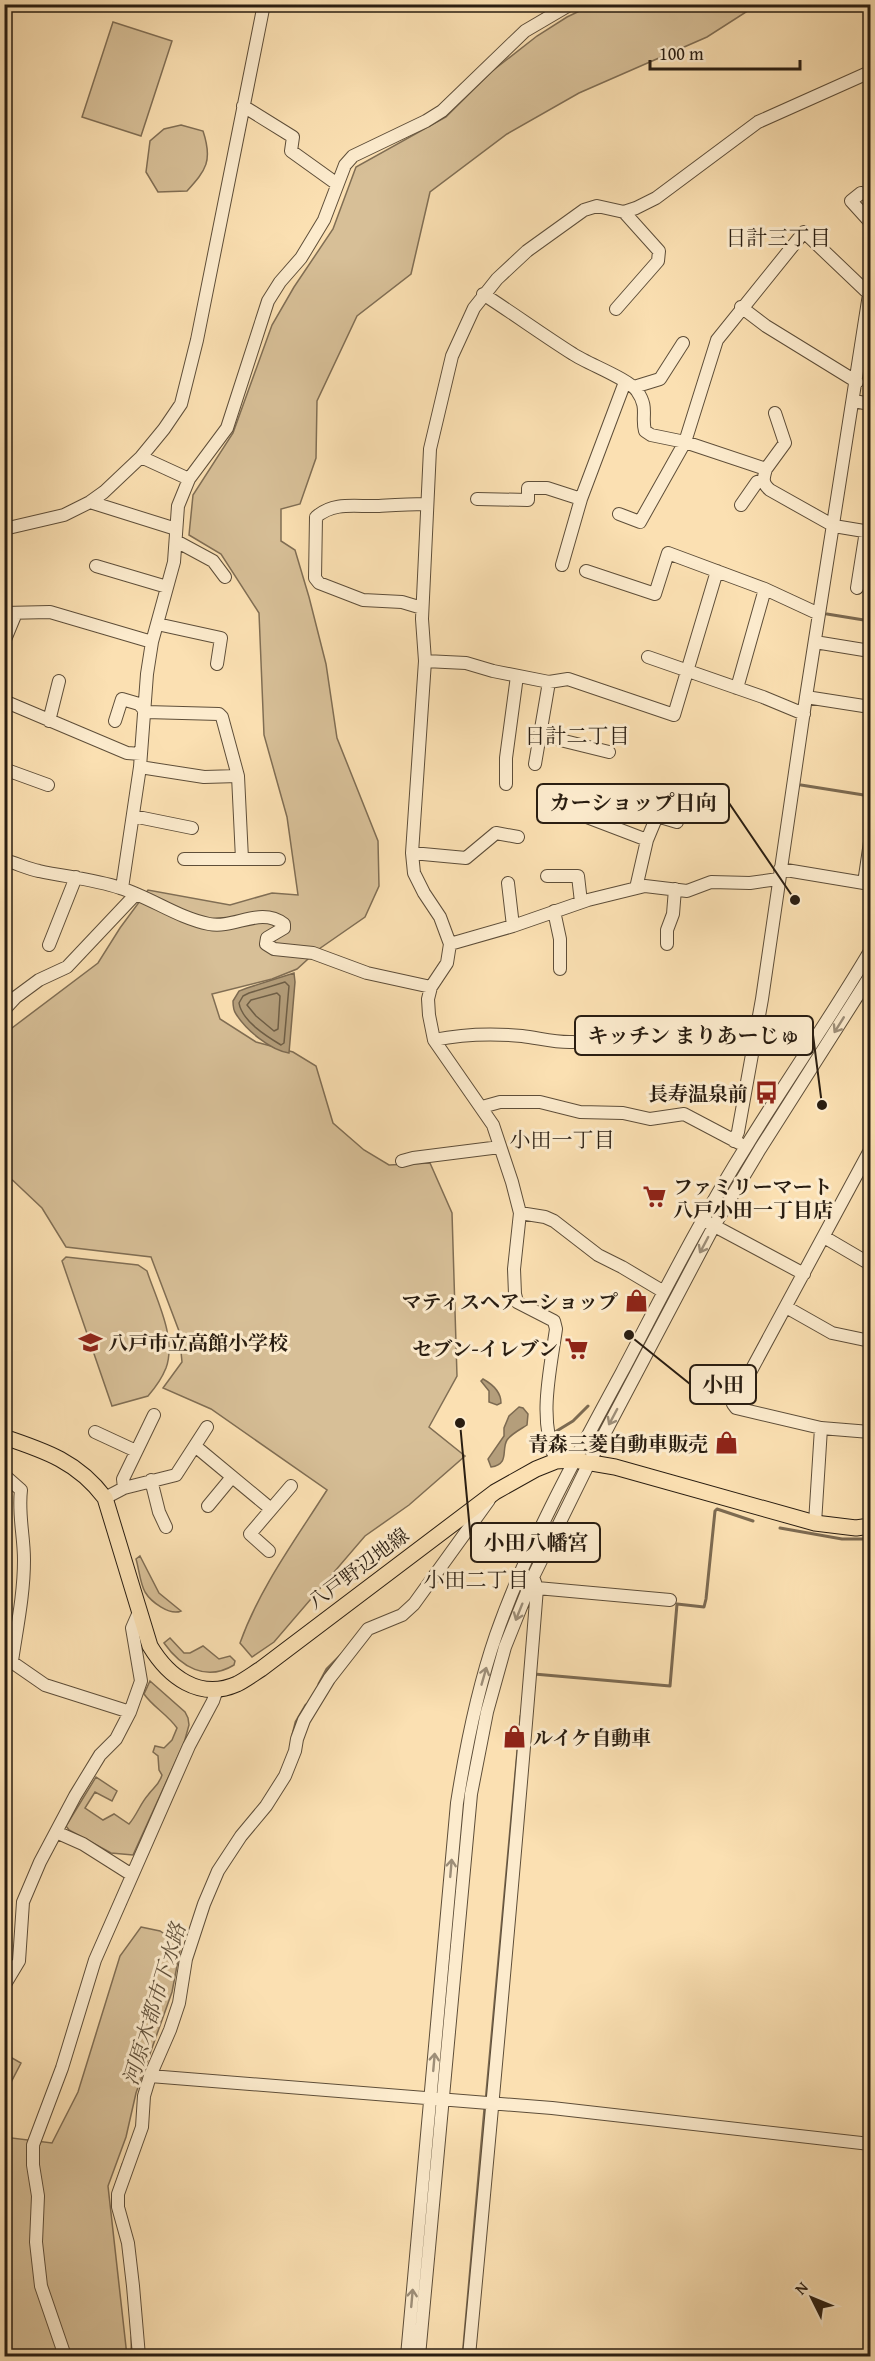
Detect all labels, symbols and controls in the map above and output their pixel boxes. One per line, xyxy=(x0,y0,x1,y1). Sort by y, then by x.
scale bar xyxy=(650,33,800,71)
text: 100 m xyxy=(659,40,704,67)
district label: 日計三丁目 xyxy=(726,222,831,253)
district label: 日計二丁目 xyxy=(525,720,630,751)
callout: カーショップ日向 xyxy=(537,784,729,823)
text: カーショップ日向 xyxy=(549,787,717,818)
callout: キッチン まりあーじゅ xyxy=(575,1016,813,1055)
one-way arrow xyxy=(833,1016,845,1033)
text: キッチン まりあーじゅ xyxy=(587,1020,801,1051)
place label: 長寿温泉前 xyxy=(648,1079,748,1108)
bus stop icon: 長寿温泉前 xyxy=(753,1080,779,1106)
district label: 小田一丁目 xyxy=(510,1124,615,1155)
place label: ファミリーマート 八戸小田一丁目店 xyxy=(673,1172,833,1224)
supermarket icon: ファミリーマート 八戸小田一丁目店 xyxy=(642,1184,668,1210)
one-way arrow xyxy=(698,1236,710,1253)
place label: マティスヘアーショップ xyxy=(402,1287,618,1316)
shop icon: マティスヘアーショップ xyxy=(623,1288,649,1314)
place label: 八戸市立高館小学校 xyxy=(108,1328,288,1357)
school or university icon: 八戸市立高館小学校 xyxy=(77,1329,103,1355)
place label: セブン-イレブン xyxy=(412,1334,558,1363)
supermarket icon: セブン-イレブン xyxy=(563,1335,589,1361)
callout: 小田 xyxy=(690,1365,756,1404)
text: 小田 xyxy=(702,1369,744,1400)
one-way arrow xyxy=(607,1408,618,1426)
place label: 青森三菱自動車販売 xyxy=(528,1429,708,1458)
shop icon: 青森三菱自動車販売 xyxy=(713,1430,739,1456)
street label: 八戸野辺地線 xyxy=(301,1520,415,1616)
callout: 小田八幡宮 xyxy=(471,1523,600,1562)
text: 小田八幡宮 xyxy=(484,1527,589,1558)
district label: 小田二丁目 xyxy=(424,1564,529,1595)
one-way arrow xyxy=(513,1602,524,1621)
one-way arrow xyxy=(478,1667,490,1686)
place label: ルイケ自動車 xyxy=(533,1723,652,1752)
shop icon: ルイケ自動車 xyxy=(502,1724,528,1750)
one-way arrow xyxy=(446,1859,457,1878)
water label: 河原木都市下水路 xyxy=(115,1917,194,2089)
one-way arrow xyxy=(429,2053,440,2073)
north arrow xyxy=(782,2268,842,2328)
text: N xyxy=(789,2275,814,2300)
one-way arrow xyxy=(407,2289,418,2309)

